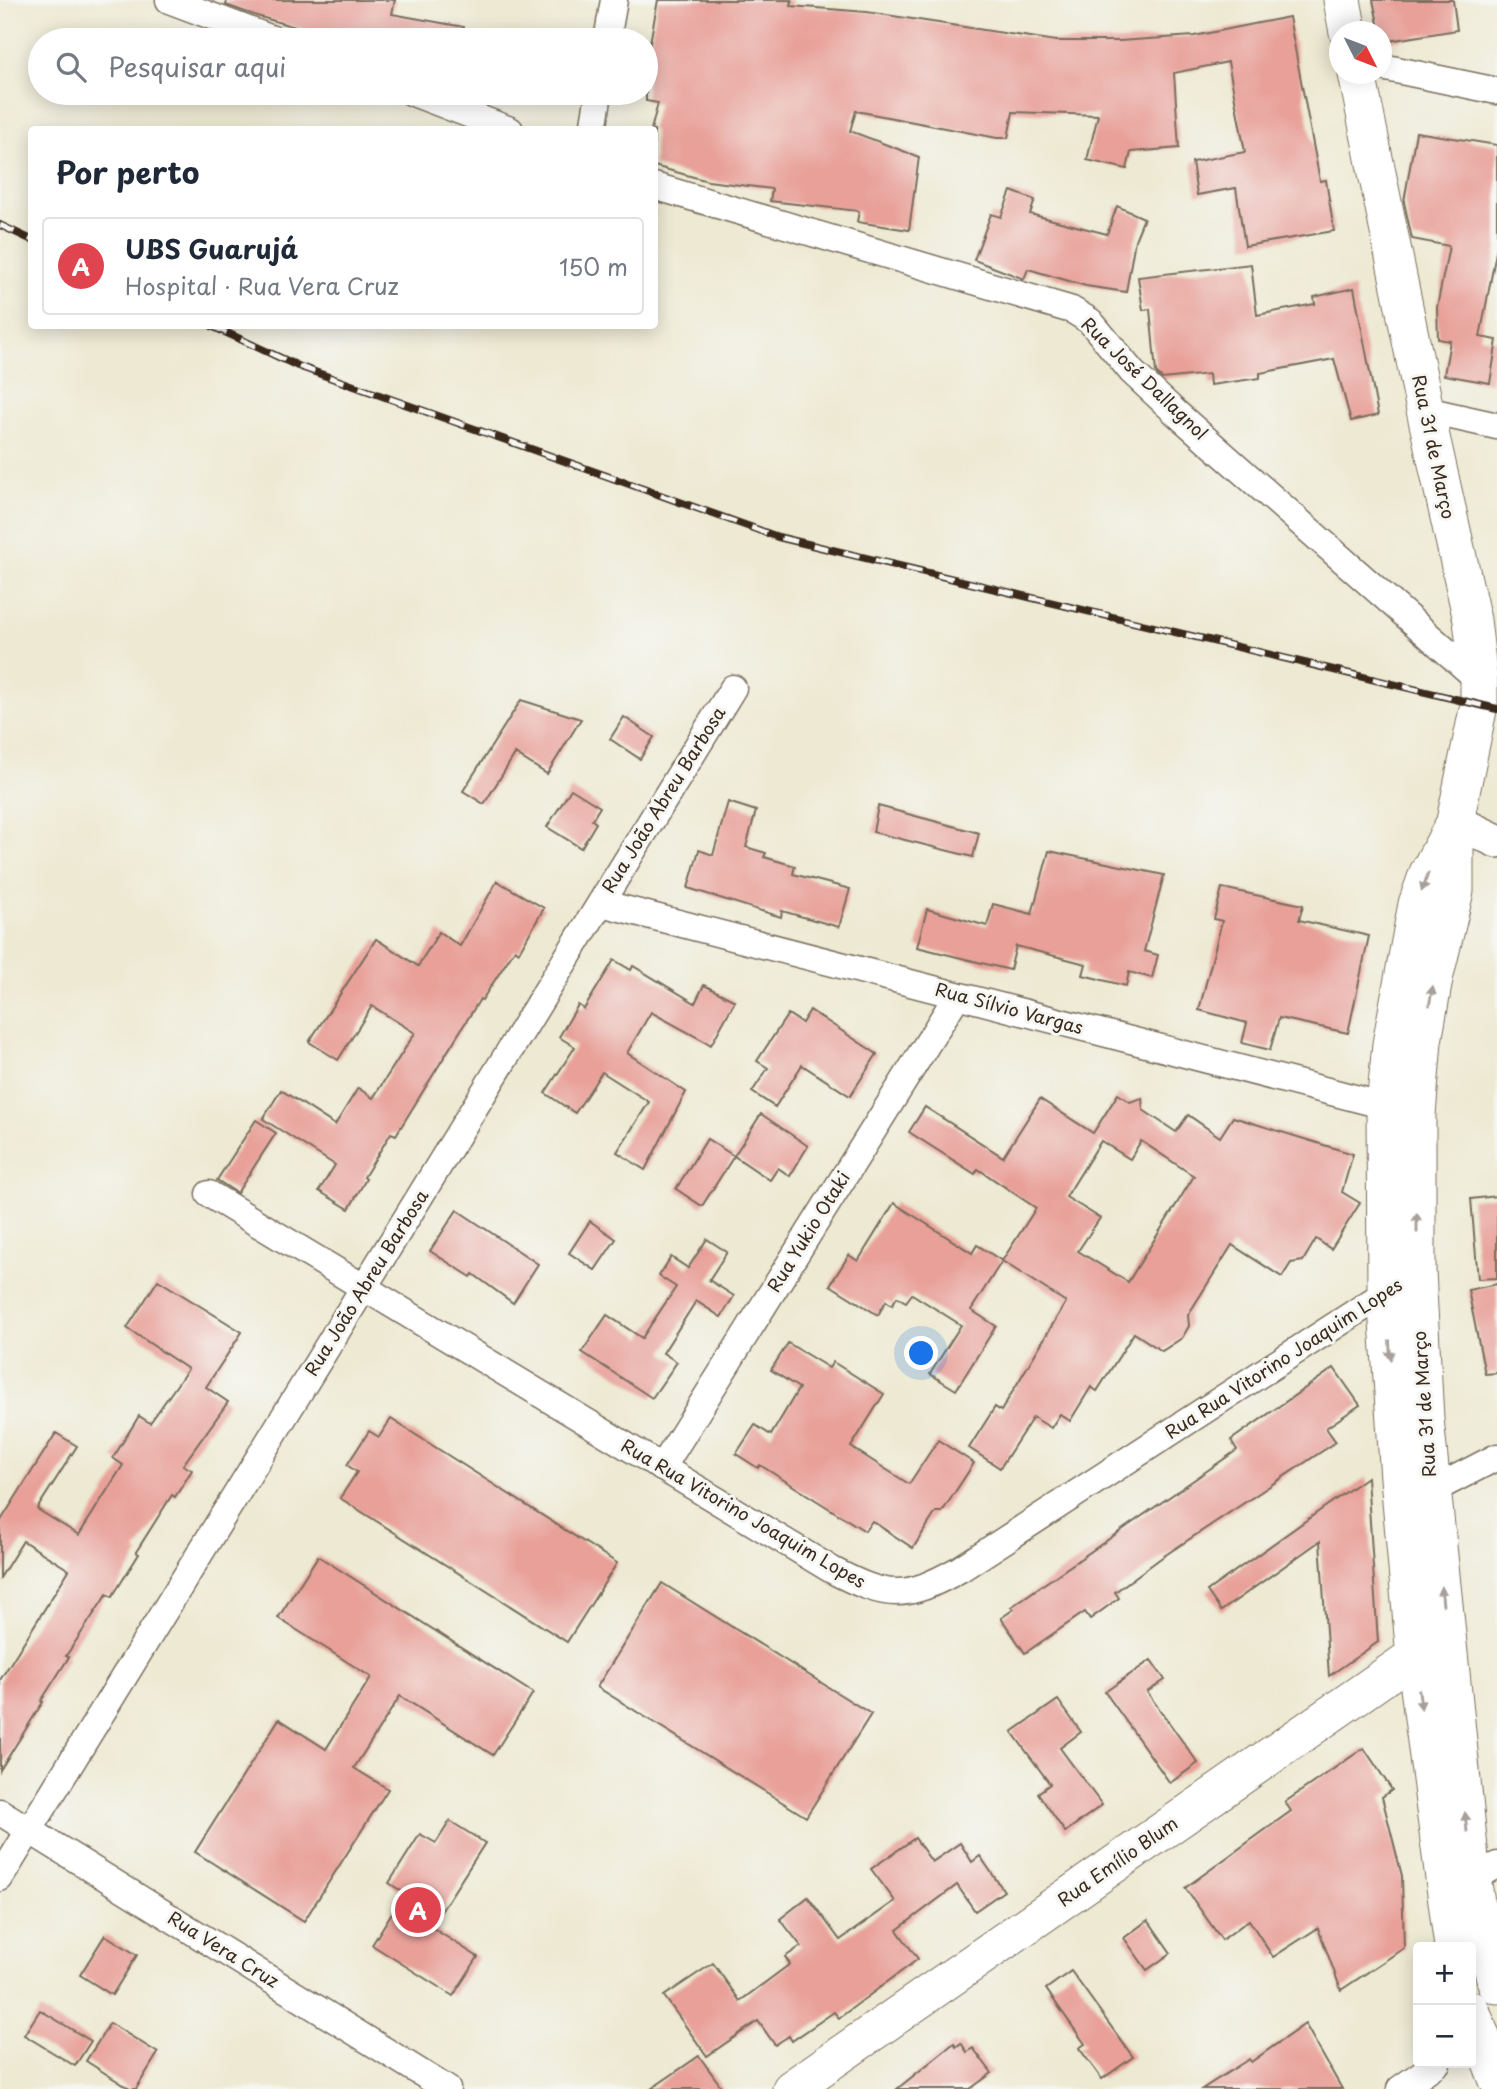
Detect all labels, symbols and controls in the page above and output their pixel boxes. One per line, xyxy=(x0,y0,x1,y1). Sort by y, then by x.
north arrow xyxy=(1329,21,1392,84)
search box xyxy=(28,28,658,105)
text: Pesquisar aqui xyxy=(108,47,286,86)
icon: search xyxy=(52,48,90,86)
text: Por perto xyxy=(56,149,199,194)
text: UBS Guarujá xyxy=(125,229,298,268)
text: A xyxy=(72,249,90,284)
text: 150 m xyxy=(559,249,628,284)
text: Hospital · Rua Vera Cruz xyxy=(125,268,399,303)
street label: Rua José Dallagnol xyxy=(1076,310,1214,445)
street label: Rua 31 de Março xyxy=(1406,372,1463,521)
street label: Rua João Abreu Barbosa xyxy=(594,700,732,898)
one-way arrow xyxy=(1420,871,1431,892)
street label: Rua Sílvio Vargas xyxy=(932,975,1086,1040)
one-way arrow xyxy=(1426,985,1437,1007)
street label: Rua Yukio Otaki xyxy=(760,1166,856,1297)
street label: Rua João Abreu Barbosa xyxy=(297,1183,435,1381)
one-way arrow xyxy=(1411,1211,1423,1233)
street label: Rua Rua Vitorino Joaquim Lopes xyxy=(1159,1271,1407,1445)
street label: Rua 31 de Março xyxy=(1405,1330,1442,1478)
your location xyxy=(904,1336,938,1370)
one-way arrow xyxy=(1384,1339,1395,1361)
street label: Rua Rua Vitorino Joaquim Lopes xyxy=(616,1431,871,1594)
one-way arrow xyxy=(1436,1585,1447,1607)
one-way arrow xyxy=(1414,1688,1425,1710)
street label: Rua Emílio Blum xyxy=(1052,1809,1183,1912)
one-way arrow xyxy=(1460,1811,1471,1833)
pin: A xyxy=(395,1884,441,1936)
street label: Rua Vera Cruz xyxy=(163,1904,285,1994)
map controls xyxy=(1413,1942,1476,2068)
button: + xyxy=(1413,1942,1476,2005)
button: − xyxy=(1413,2005,1476,2068)

